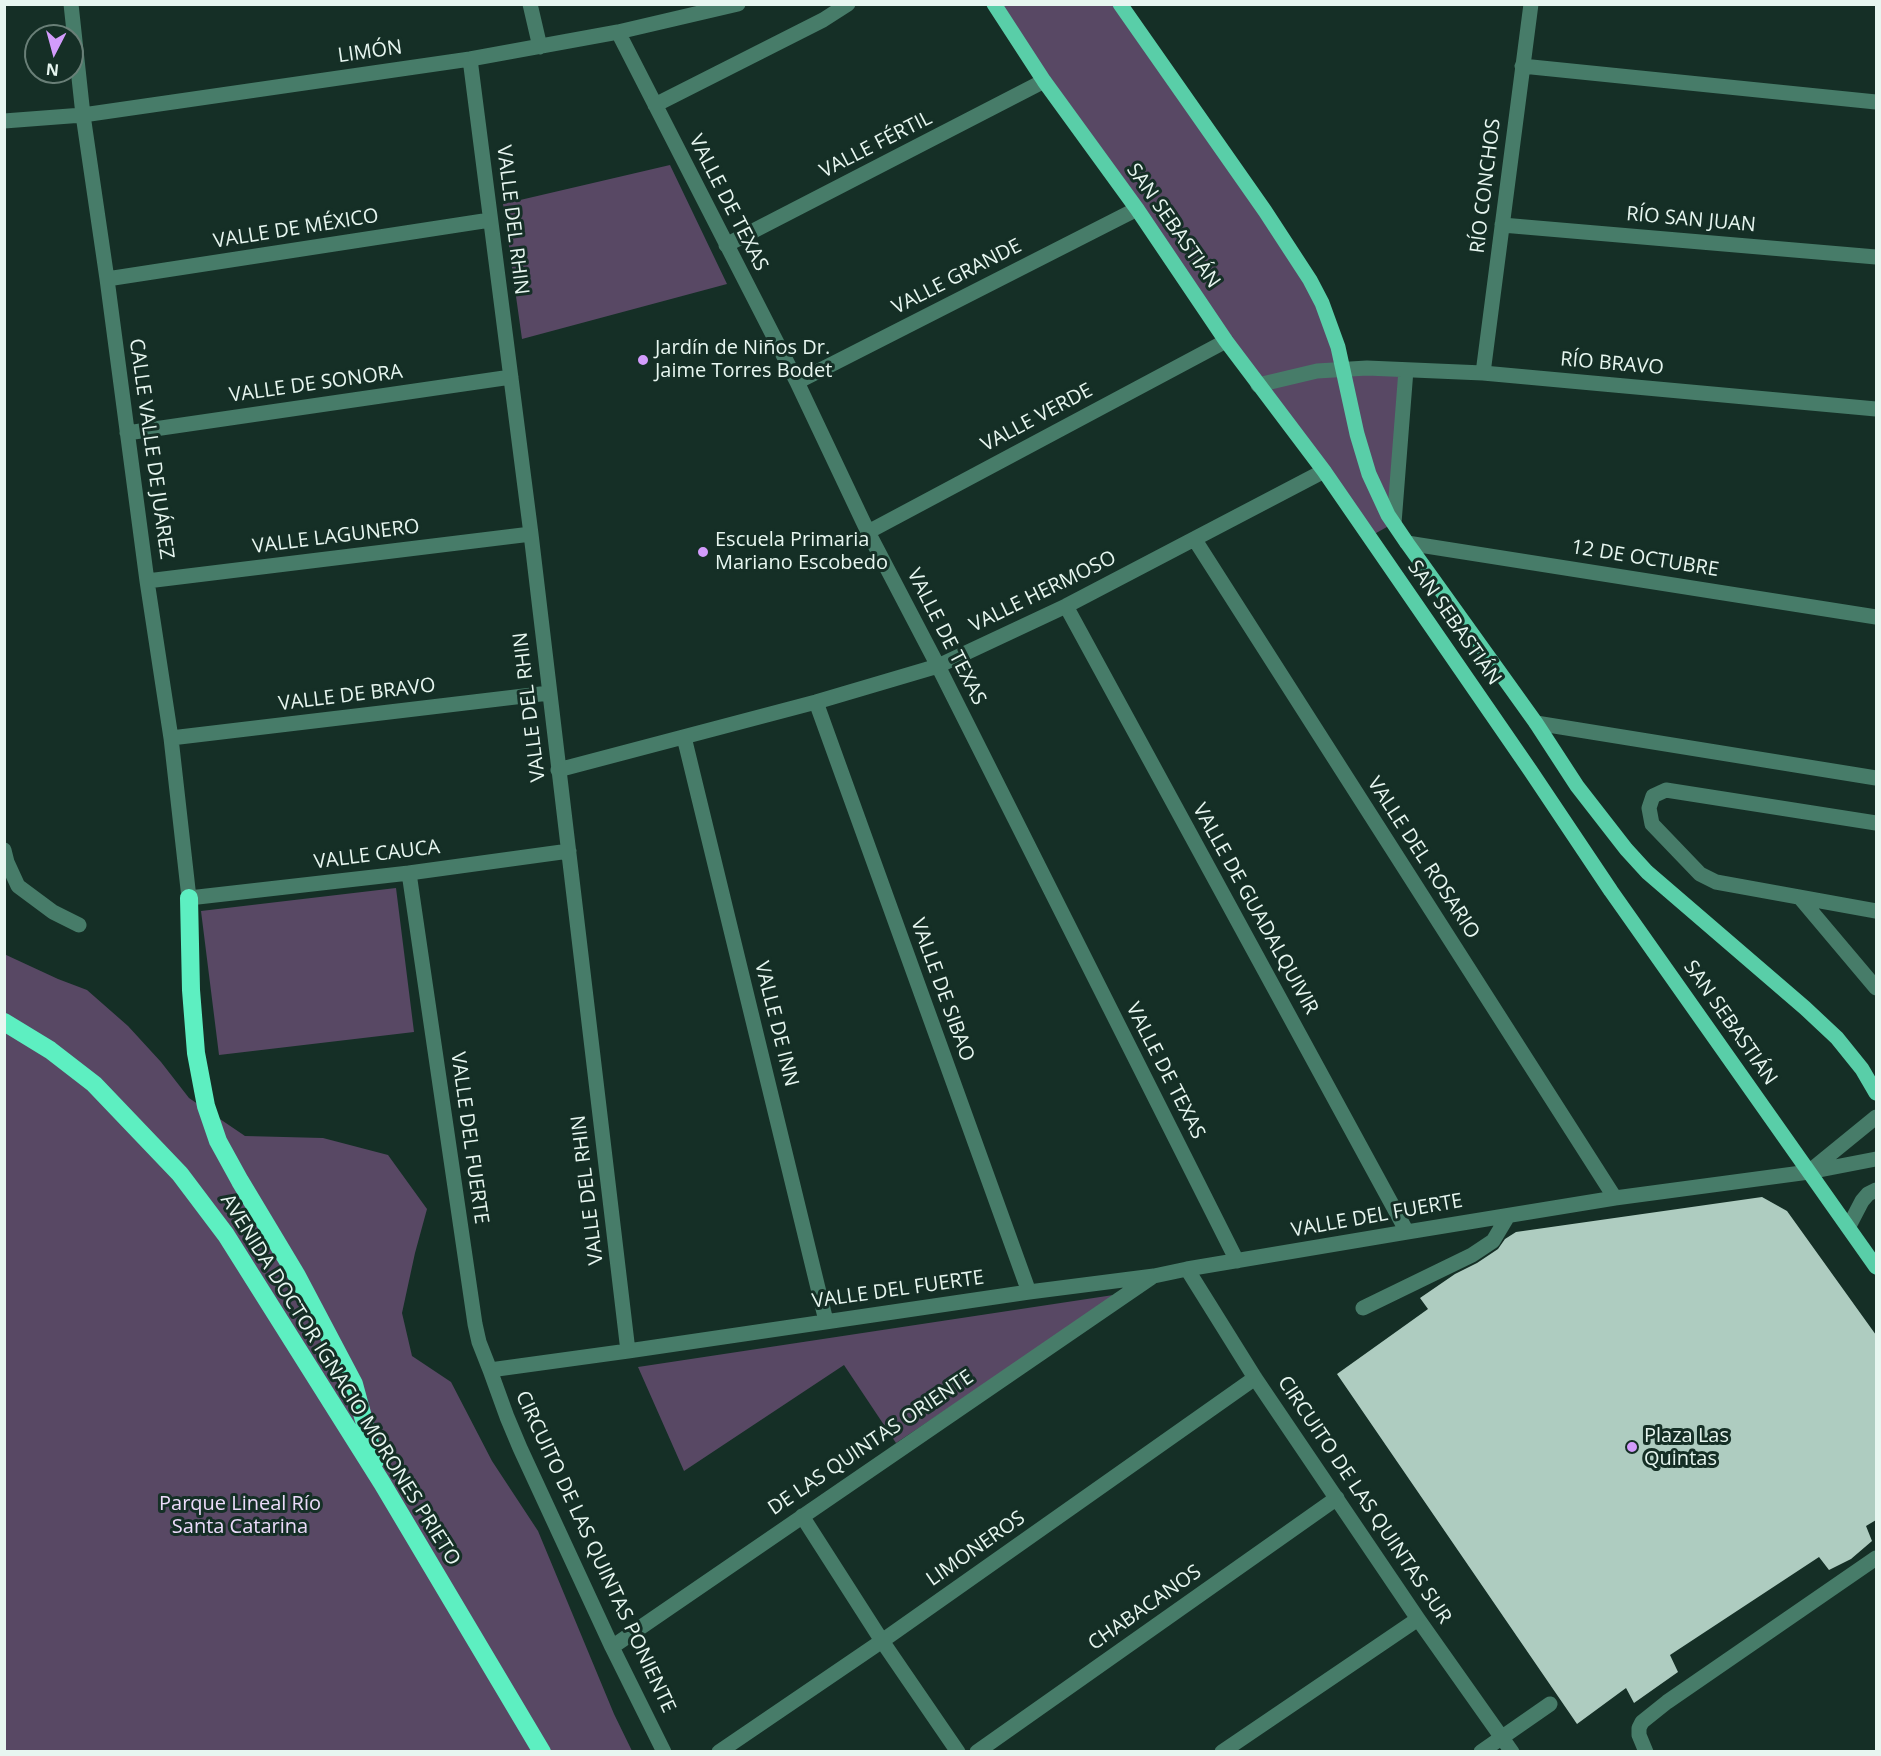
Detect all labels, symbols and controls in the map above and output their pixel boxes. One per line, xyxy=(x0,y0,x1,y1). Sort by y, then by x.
north arrow xyxy=(24,24,84,84)
street label: LIMÓN xyxy=(336,36,404,68)
text: N xyxy=(45,58,60,82)
street label: VALLE FÉRTIL xyxy=(816,106,936,184)
street label: RÍO CONCHOS xyxy=(1466,117,1506,255)
street label: VALLE DE TEXAS xyxy=(683,131,773,275)
street label: VALLE DEL RHIN xyxy=(491,144,533,296)
street label: SAN SEBASTIÁN xyxy=(1121,159,1225,293)
street label: RÍO SAN JUAN xyxy=(1625,202,1757,238)
street label: VALLE DE MÉXICO xyxy=(212,204,380,254)
street label: VALLE GRANDE xyxy=(888,234,1026,320)
place label: Jardín de Niños Dr. Jaime Torres Bodet xyxy=(655,336,832,383)
street label: CALLE VALLE DE JUÁREZ xyxy=(124,337,178,561)
street label: RÍO BRAVO xyxy=(1559,348,1665,380)
marker: Jardín de Niños Dr. Jaime Torres Bodet xyxy=(636,353,650,367)
street label: VALLE DE SONORA xyxy=(228,360,404,408)
street label: VALLE VERDE xyxy=(977,379,1097,457)
street label: VALLE LAGUNERO xyxy=(251,515,421,559)
place label: Escuela Primaria Mariano Escobedo xyxy=(715,528,888,575)
street label: 12 DE OCTUBRE xyxy=(1570,535,1720,583)
marker: Escuela Primaria Mariano Escobedo xyxy=(696,545,710,559)
street label: VALLE HERMOSO xyxy=(966,546,1120,638)
street label: SAN SEBASTIÁN xyxy=(1402,556,1506,690)
street label: VALLE DE TEXAS xyxy=(901,565,991,709)
street label: VALLE DEL RHIN xyxy=(509,631,551,783)
street label: VALLE DE BRAVO xyxy=(277,673,437,717)
street label: VALLE DEL ROSARIO xyxy=(1362,773,1484,943)
street label: VALLE DE GUADALQUIVIR xyxy=(1187,799,1323,1019)
street label: VALLE CAUCA xyxy=(313,835,441,875)
street label: VALLE DE SIBAO xyxy=(905,915,979,1065)
street label: SAN SEBASTIÁN xyxy=(1678,956,1782,1090)
street label: VALLE DE INN xyxy=(749,959,803,1089)
street label: VALLE DE TEXAS xyxy=(1120,999,1210,1143)
street label: VALLE DEL FUERTE xyxy=(445,1050,493,1226)
street label: VALLE DEL RHIN xyxy=(567,1114,609,1266)
street label: VALLE DEL FUERTE xyxy=(1289,1189,1465,1243)
street label: AVENIDA DOCTOR IGNACIO MORONES PRIETO xyxy=(215,1190,465,1570)
street label: VALLE DEL FUERTE xyxy=(810,1266,986,1314)
street label: DE LAS QUINTAS ORIENTE xyxy=(764,1365,978,1521)
street label: CIRCUITO DE LAS QUINTAS SUR xyxy=(1272,1372,1456,1628)
street label: CIRCUITO DE LAS QUINTAS PONIENTE xyxy=(510,1387,680,1717)
place label: Plaza Las Quintas xyxy=(1644,1424,1729,1471)
marker: Plaza Las Quintas xyxy=(1625,1440,1639,1454)
park label: Parque Lineal Río Santa Catarina xyxy=(159,1492,321,1539)
street label: LIMONEROS xyxy=(922,1506,1030,1592)
street label: CHABACANOS xyxy=(1084,1560,1206,1656)

